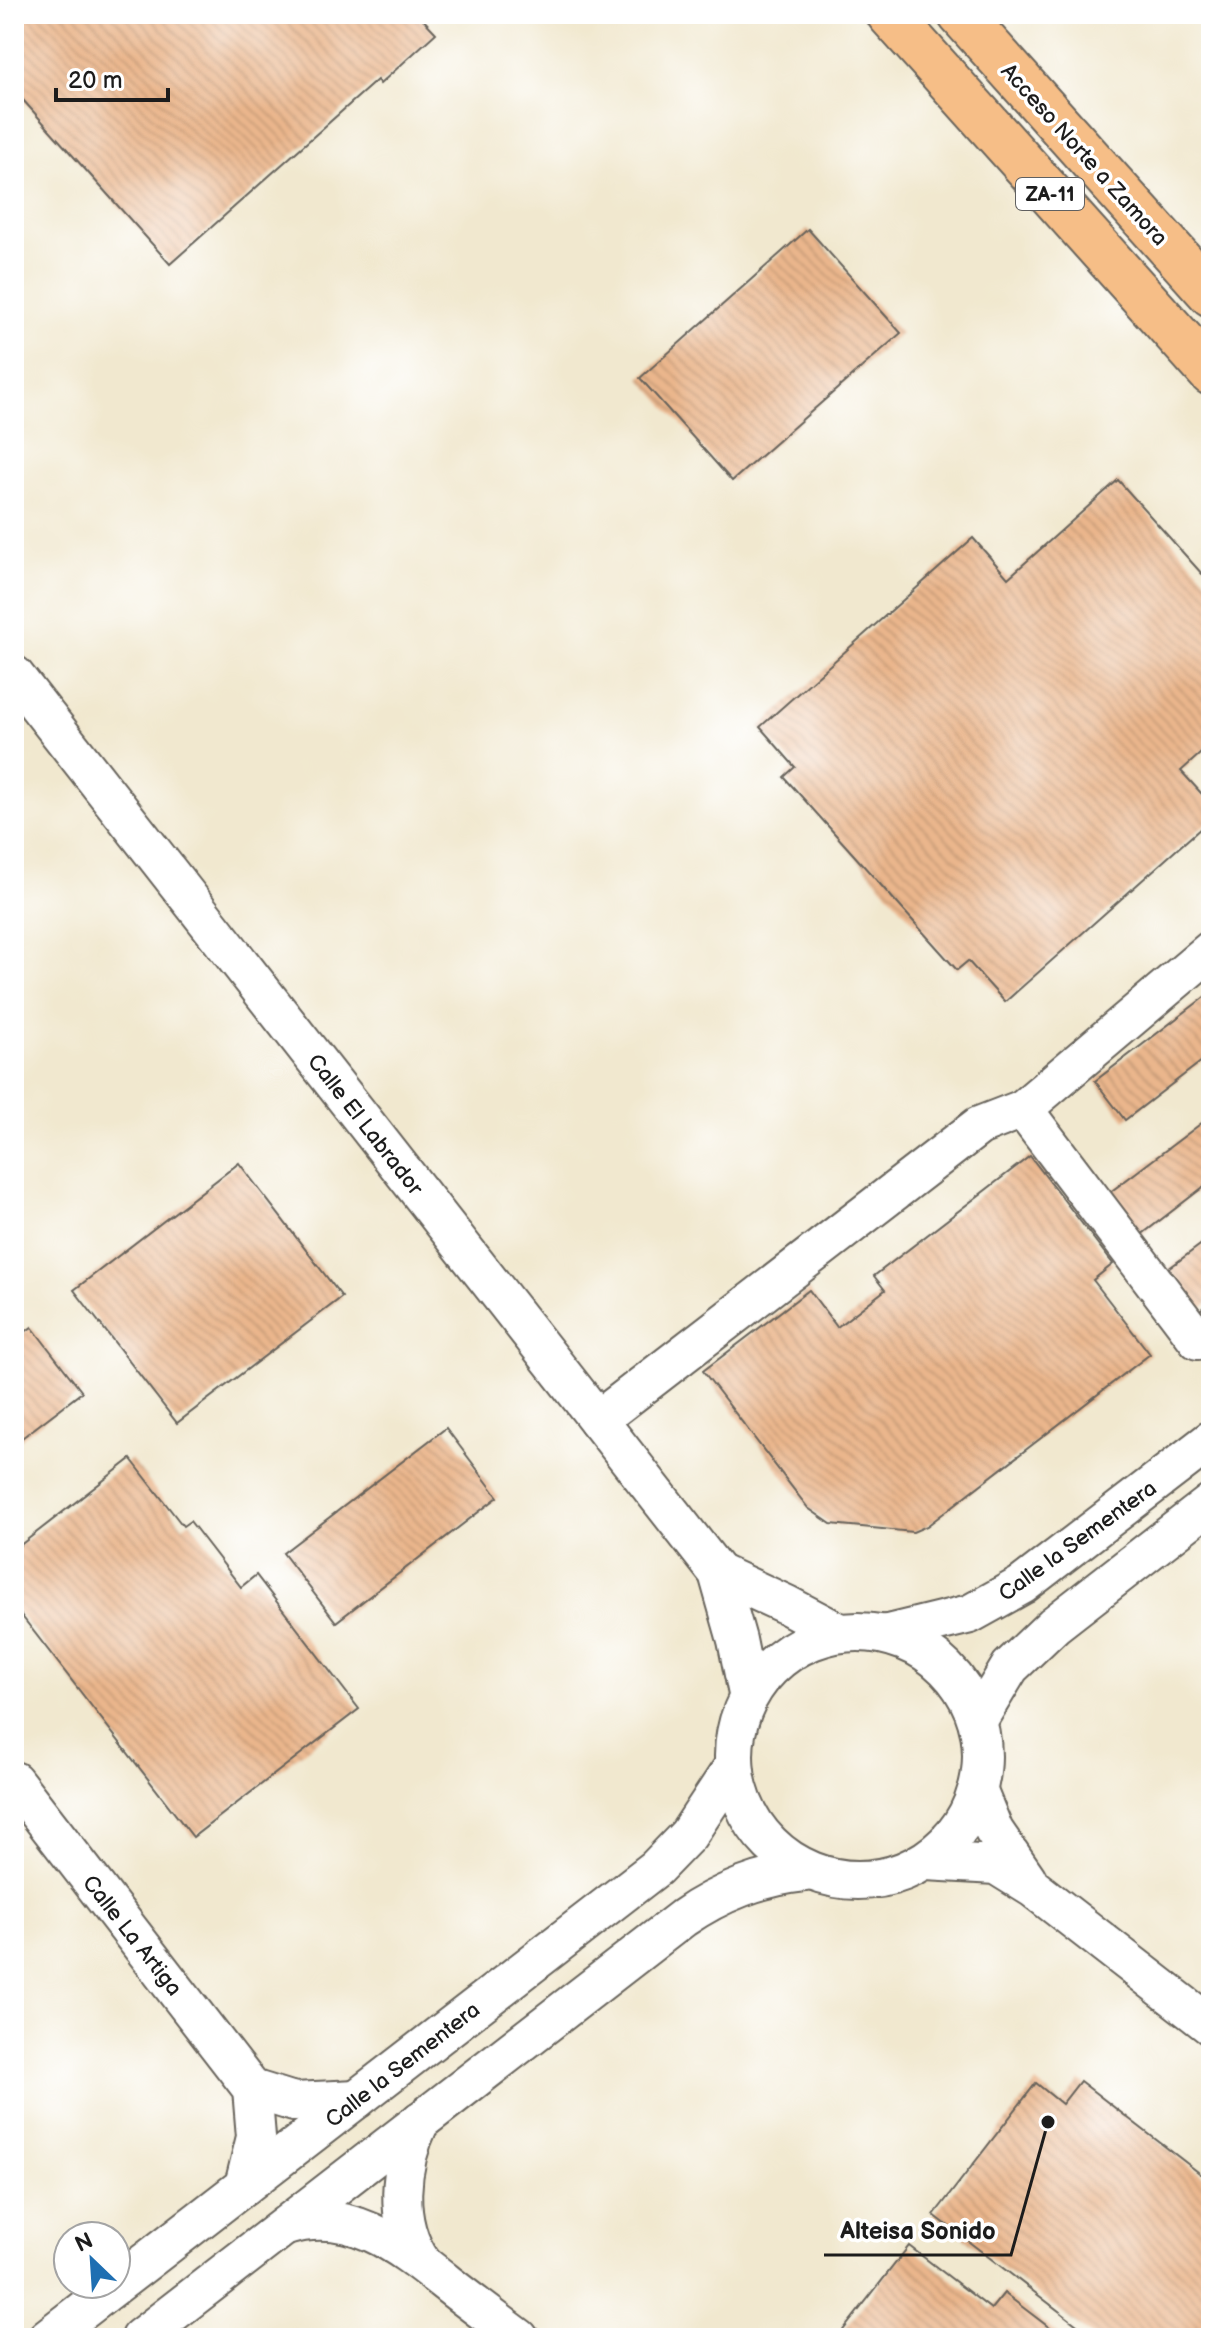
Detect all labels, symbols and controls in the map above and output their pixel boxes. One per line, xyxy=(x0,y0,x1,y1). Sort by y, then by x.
scale bar xyxy=(56,52,168,102)
street label: Acceso Norte a Zamora xyxy=(995,58,1173,252)
text: 20 m xyxy=(68,66,123,95)
road number: ZA-11 xyxy=(1016,178,1084,210)
street label: Calle El Labrador xyxy=(301,1049,429,1202)
street label: Calle la Sementera xyxy=(994,1475,1162,1608)
street label: Calle La Artiga xyxy=(76,1870,187,2002)
street label: Calle la Sementera xyxy=(320,1997,486,2134)
callout: Alteisa Sonido xyxy=(824,2207,1011,2255)
text: Alteisa Sonido xyxy=(839,2217,996,2246)
north arrow xyxy=(52,2220,132,2300)
text: N xyxy=(71,2228,97,2259)

